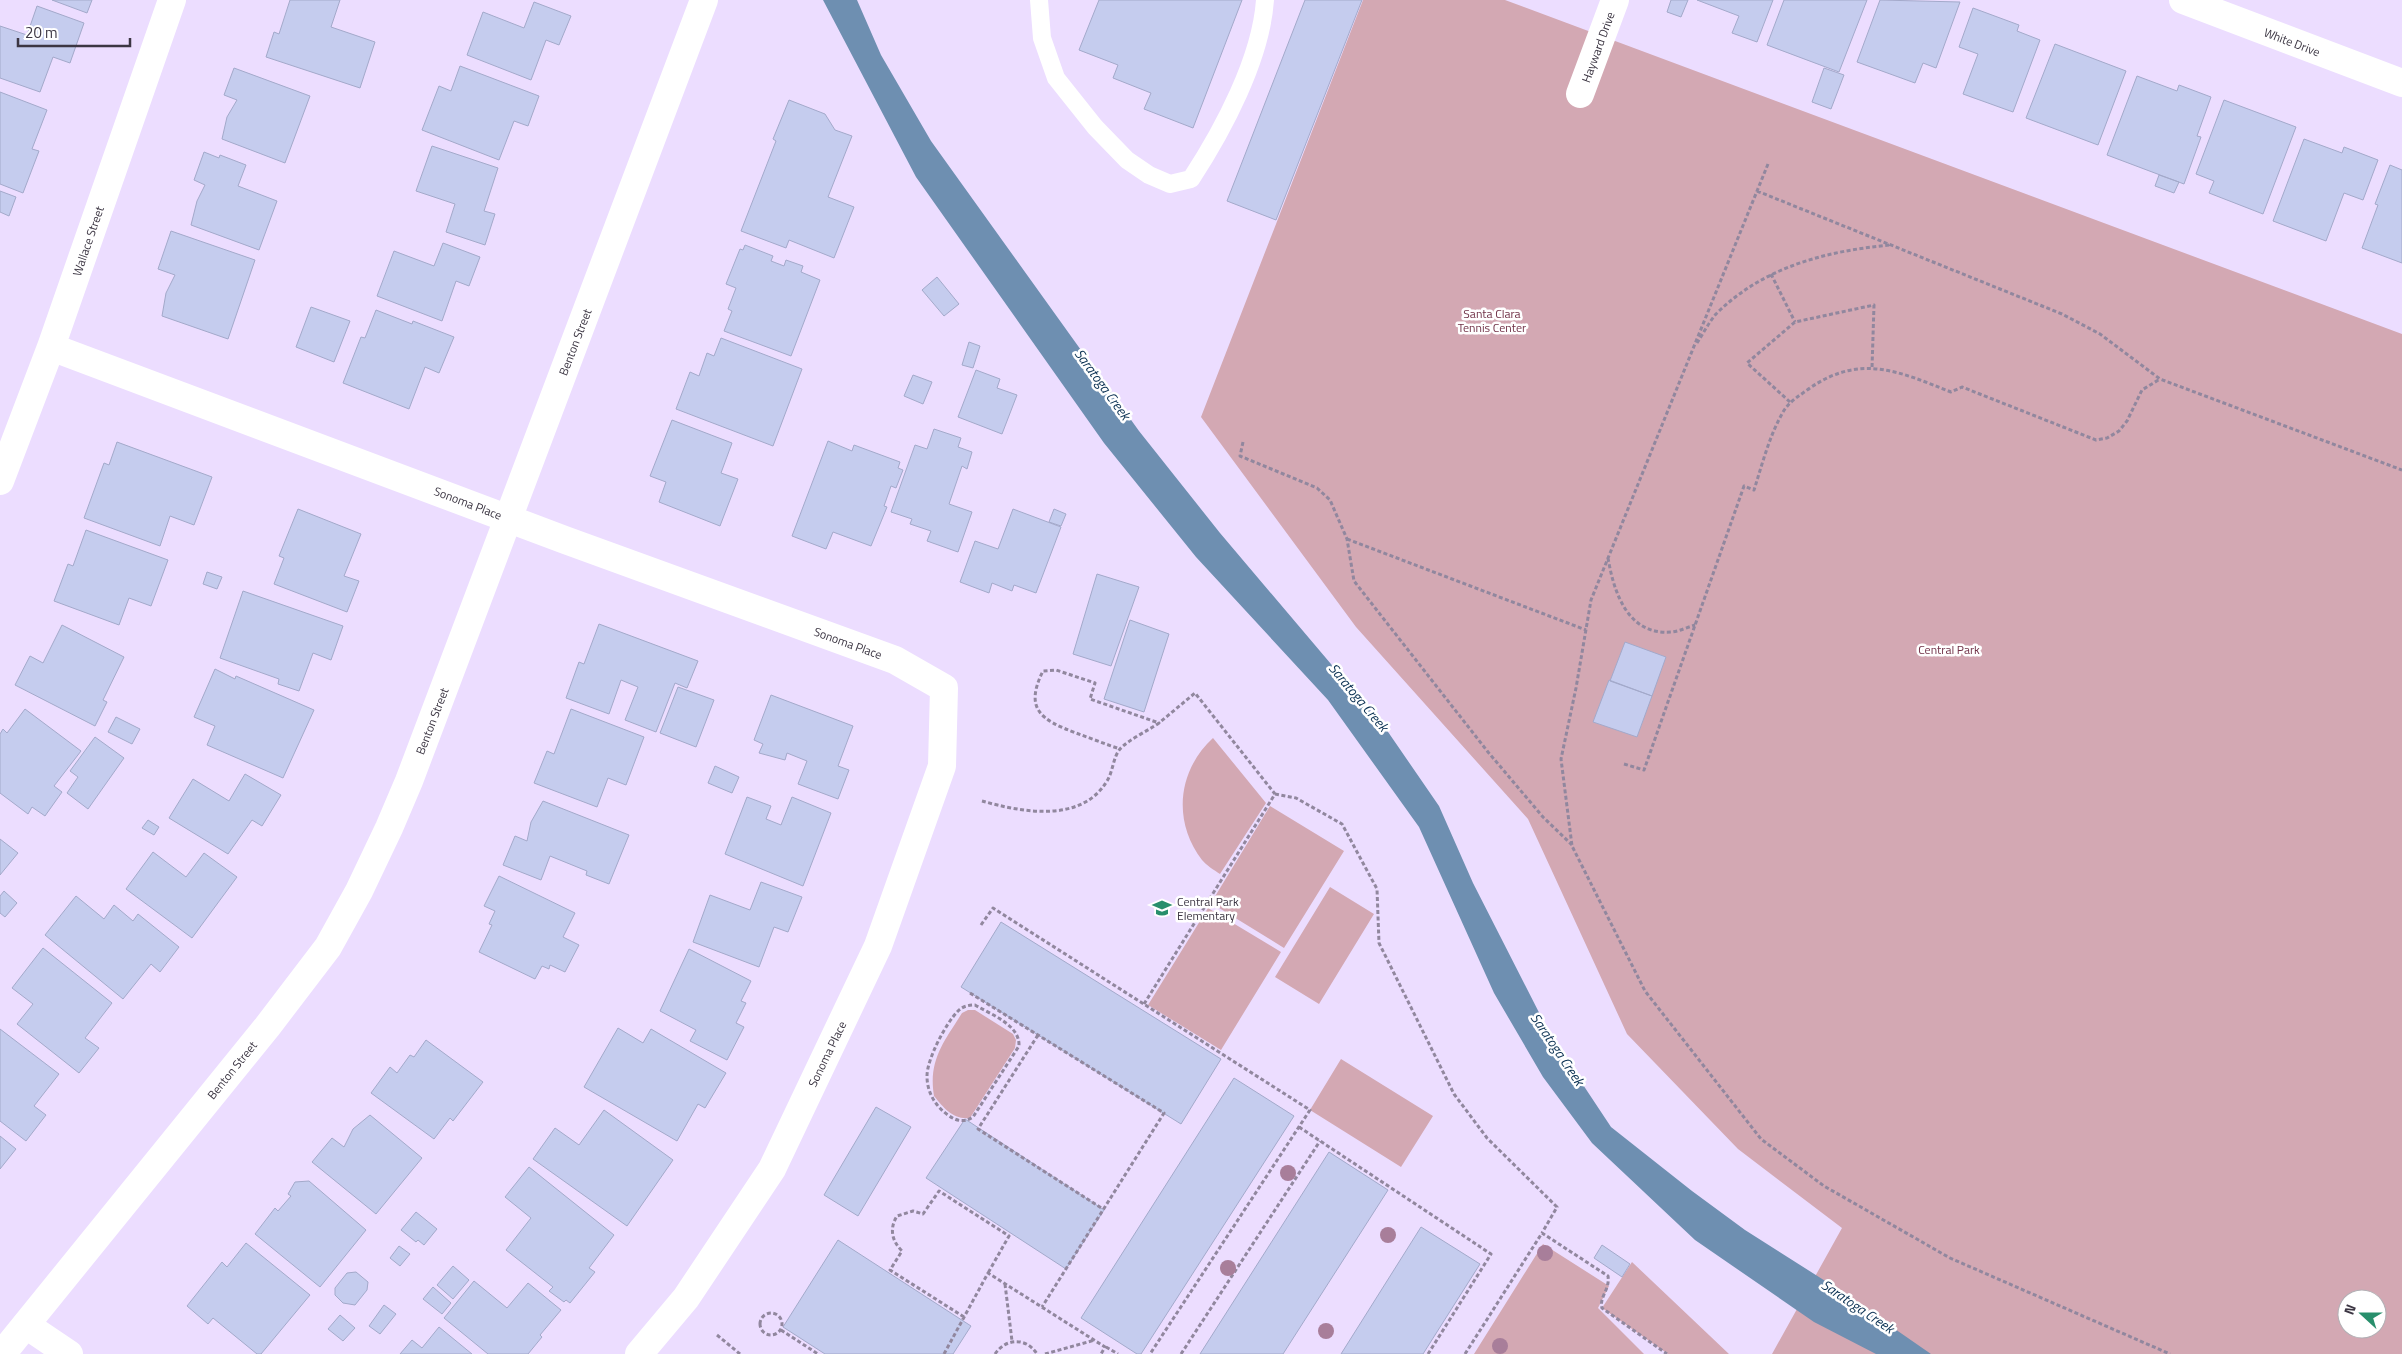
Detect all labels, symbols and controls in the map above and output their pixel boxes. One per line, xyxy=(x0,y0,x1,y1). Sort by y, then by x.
street label: Hayward Drive xyxy=(1576,9,1620,85)
scale bar xyxy=(18,15,130,47)
text: 20 m xyxy=(25,21,58,44)
street label: White Drive xyxy=(2261,23,2323,61)
street label: Wallace Street xyxy=(67,203,109,279)
park label: Santa Clara Tennis Center xyxy=(1458,304,1526,337)
street label: Benton Street xyxy=(554,305,597,378)
water label: Saratoga Creek xyxy=(1070,344,1137,425)
street label: Sonoma Place xyxy=(431,481,505,525)
street label: Sonoma Place xyxy=(811,622,885,664)
park label: Central Park xyxy=(1918,640,1980,659)
water label: Saratoga Creek xyxy=(1324,658,1395,737)
street label: Benton Street xyxy=(411,684,454,757)
place label: Central Park Elementary xyxy=(1177,892,1239,925)
school or university icon: Central Park Elementary xyxy=(1151,897,1173,919)
water label: Saratoga Creek xyxy=(1526,1008,1591,1091)
street label: Sonoma Place xyxy=(803,1018,851,1090)
street label: Benton Street xyxy=(202,1036,262,1103)
water label: Saratoga Creek xyxy=(1817,1274,1900,1339)
north arrow xyxy=(2337,1289,2387,1339)
text: N xyxy=(2338,1301,2361,1317)

